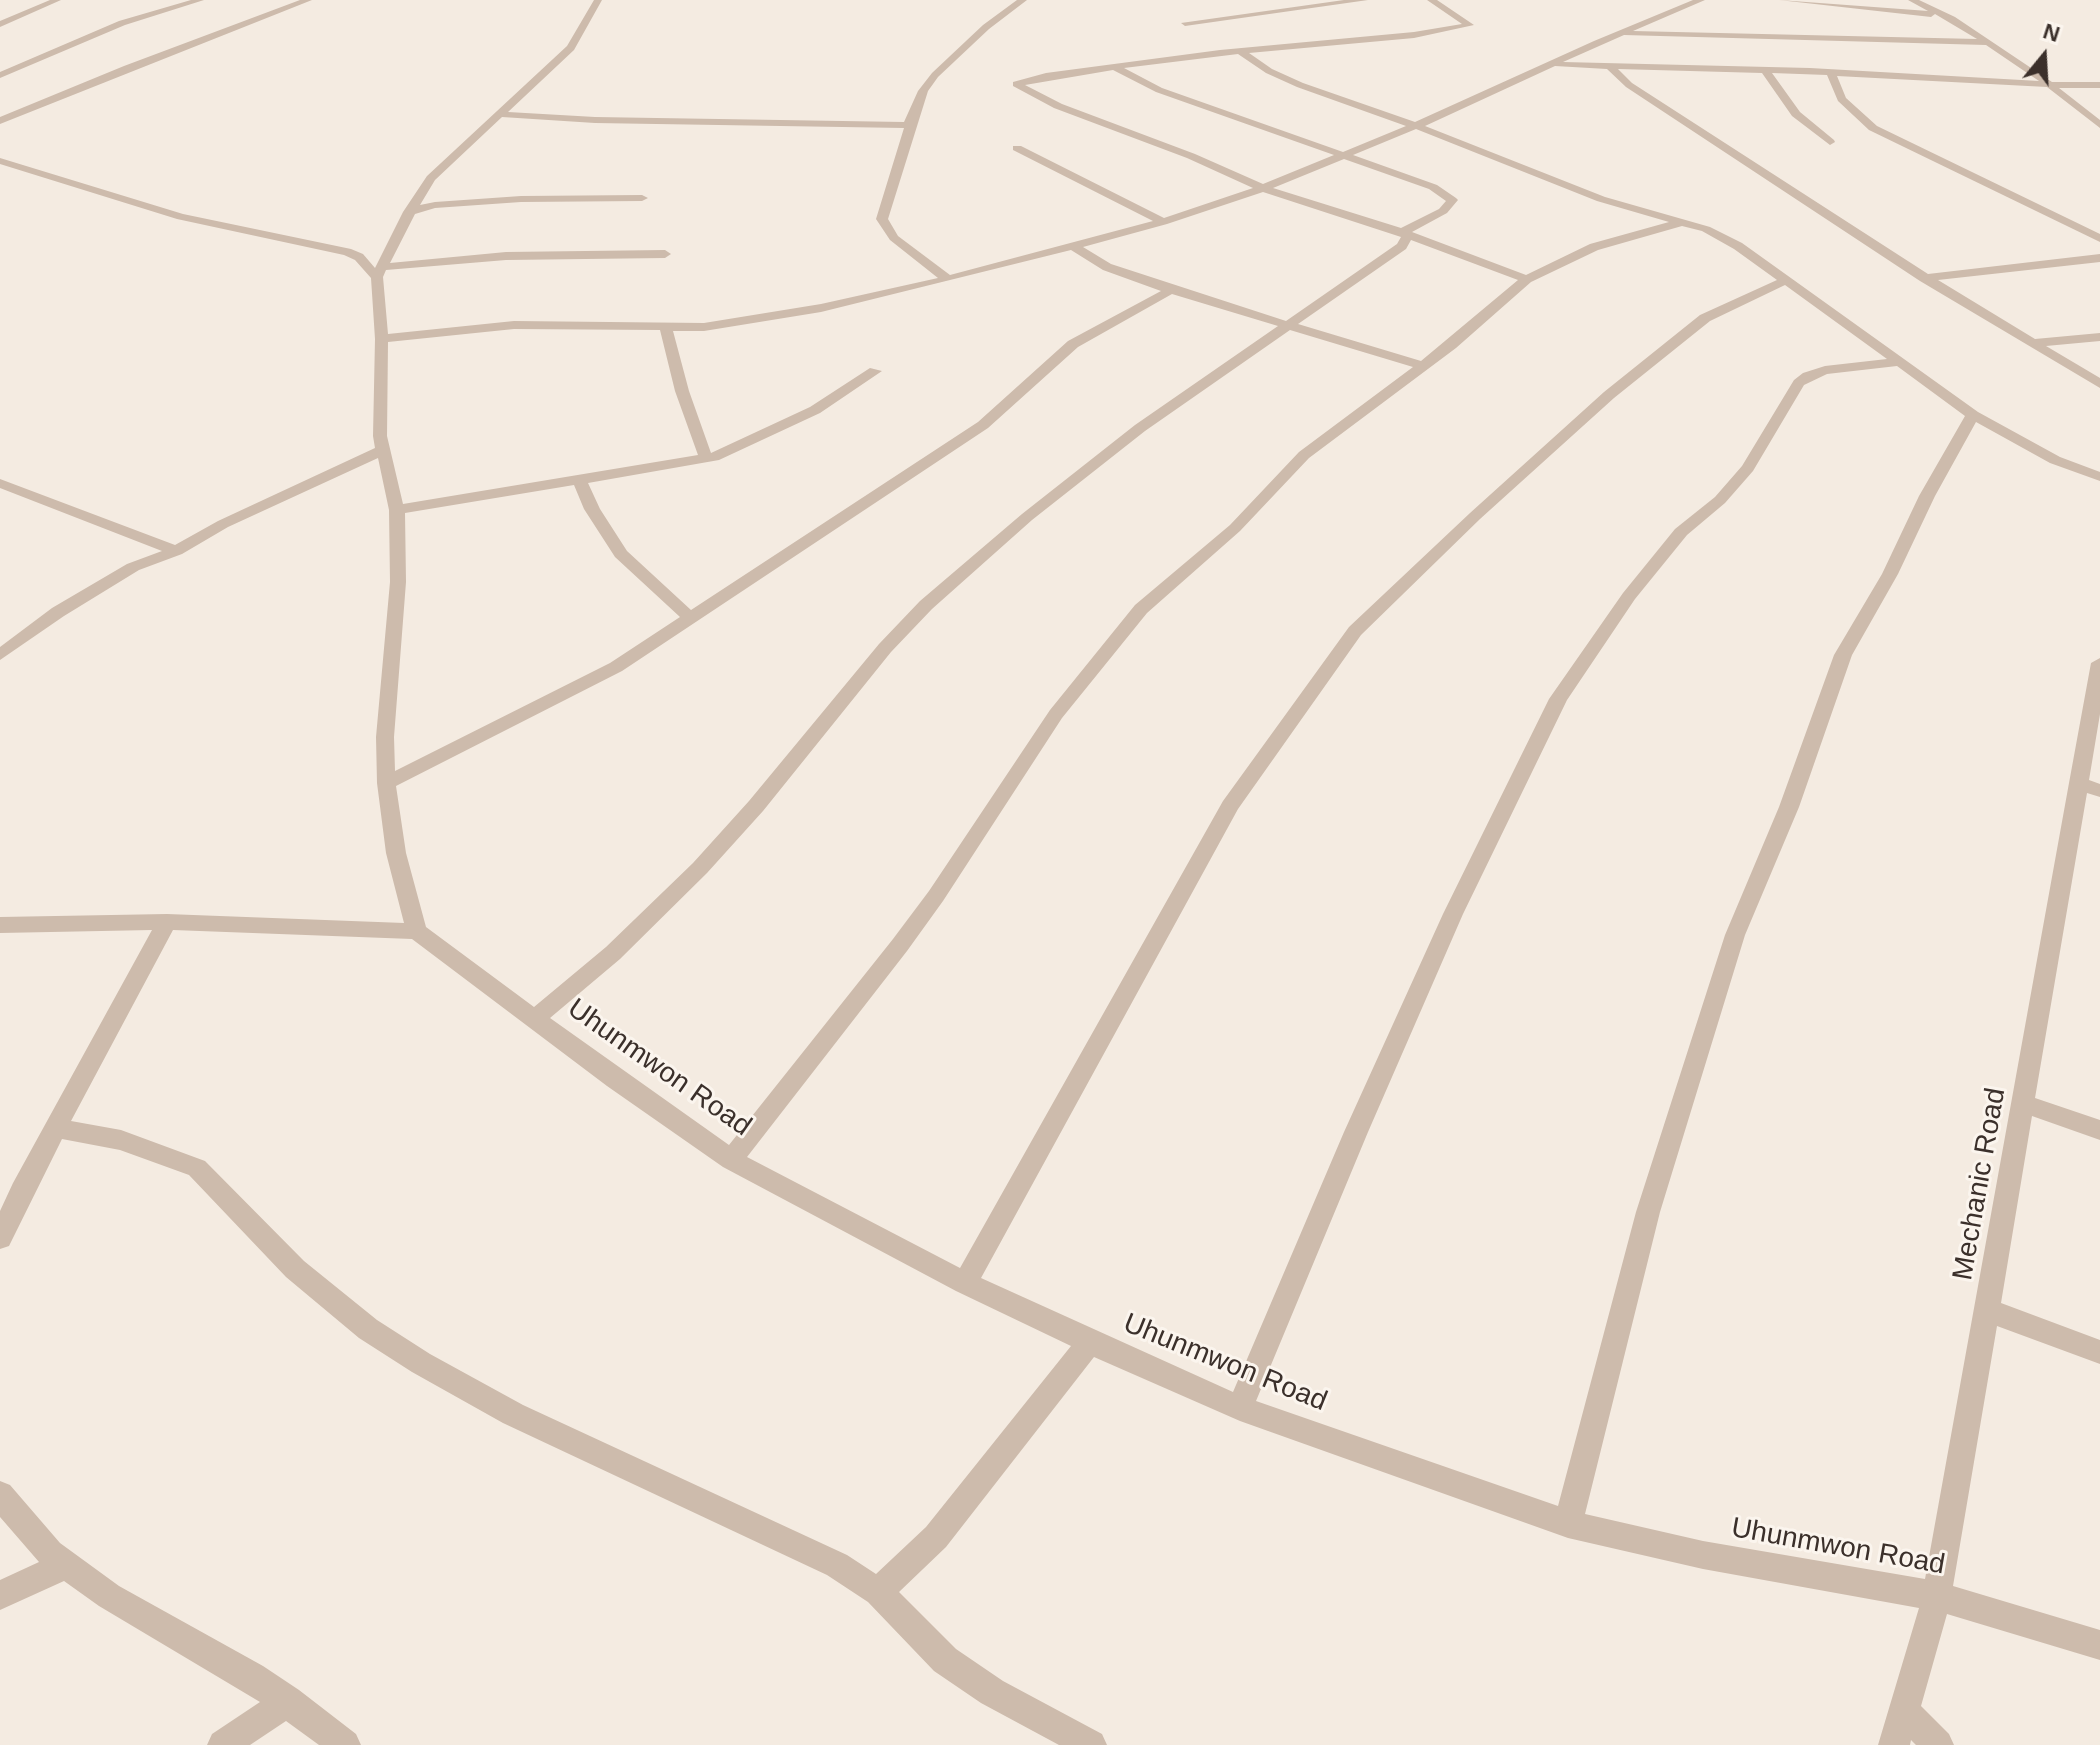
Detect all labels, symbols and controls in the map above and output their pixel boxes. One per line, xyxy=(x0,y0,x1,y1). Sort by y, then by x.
north arrow xyxy=(2004,16,2084,96)
text: N xyxy=(2040,18,2063,47)
street label: Uhunmwon Road xyxy=(561,992,757,1144)
street label: Mechanic Road xyxy=(1947,1085,2013,1283)
street label: Uhunmwon Road xyxy=(1118,1307,1332,1419)
street label: Uhunmwon Road xyxy=(1729,1512,1947,1582)

